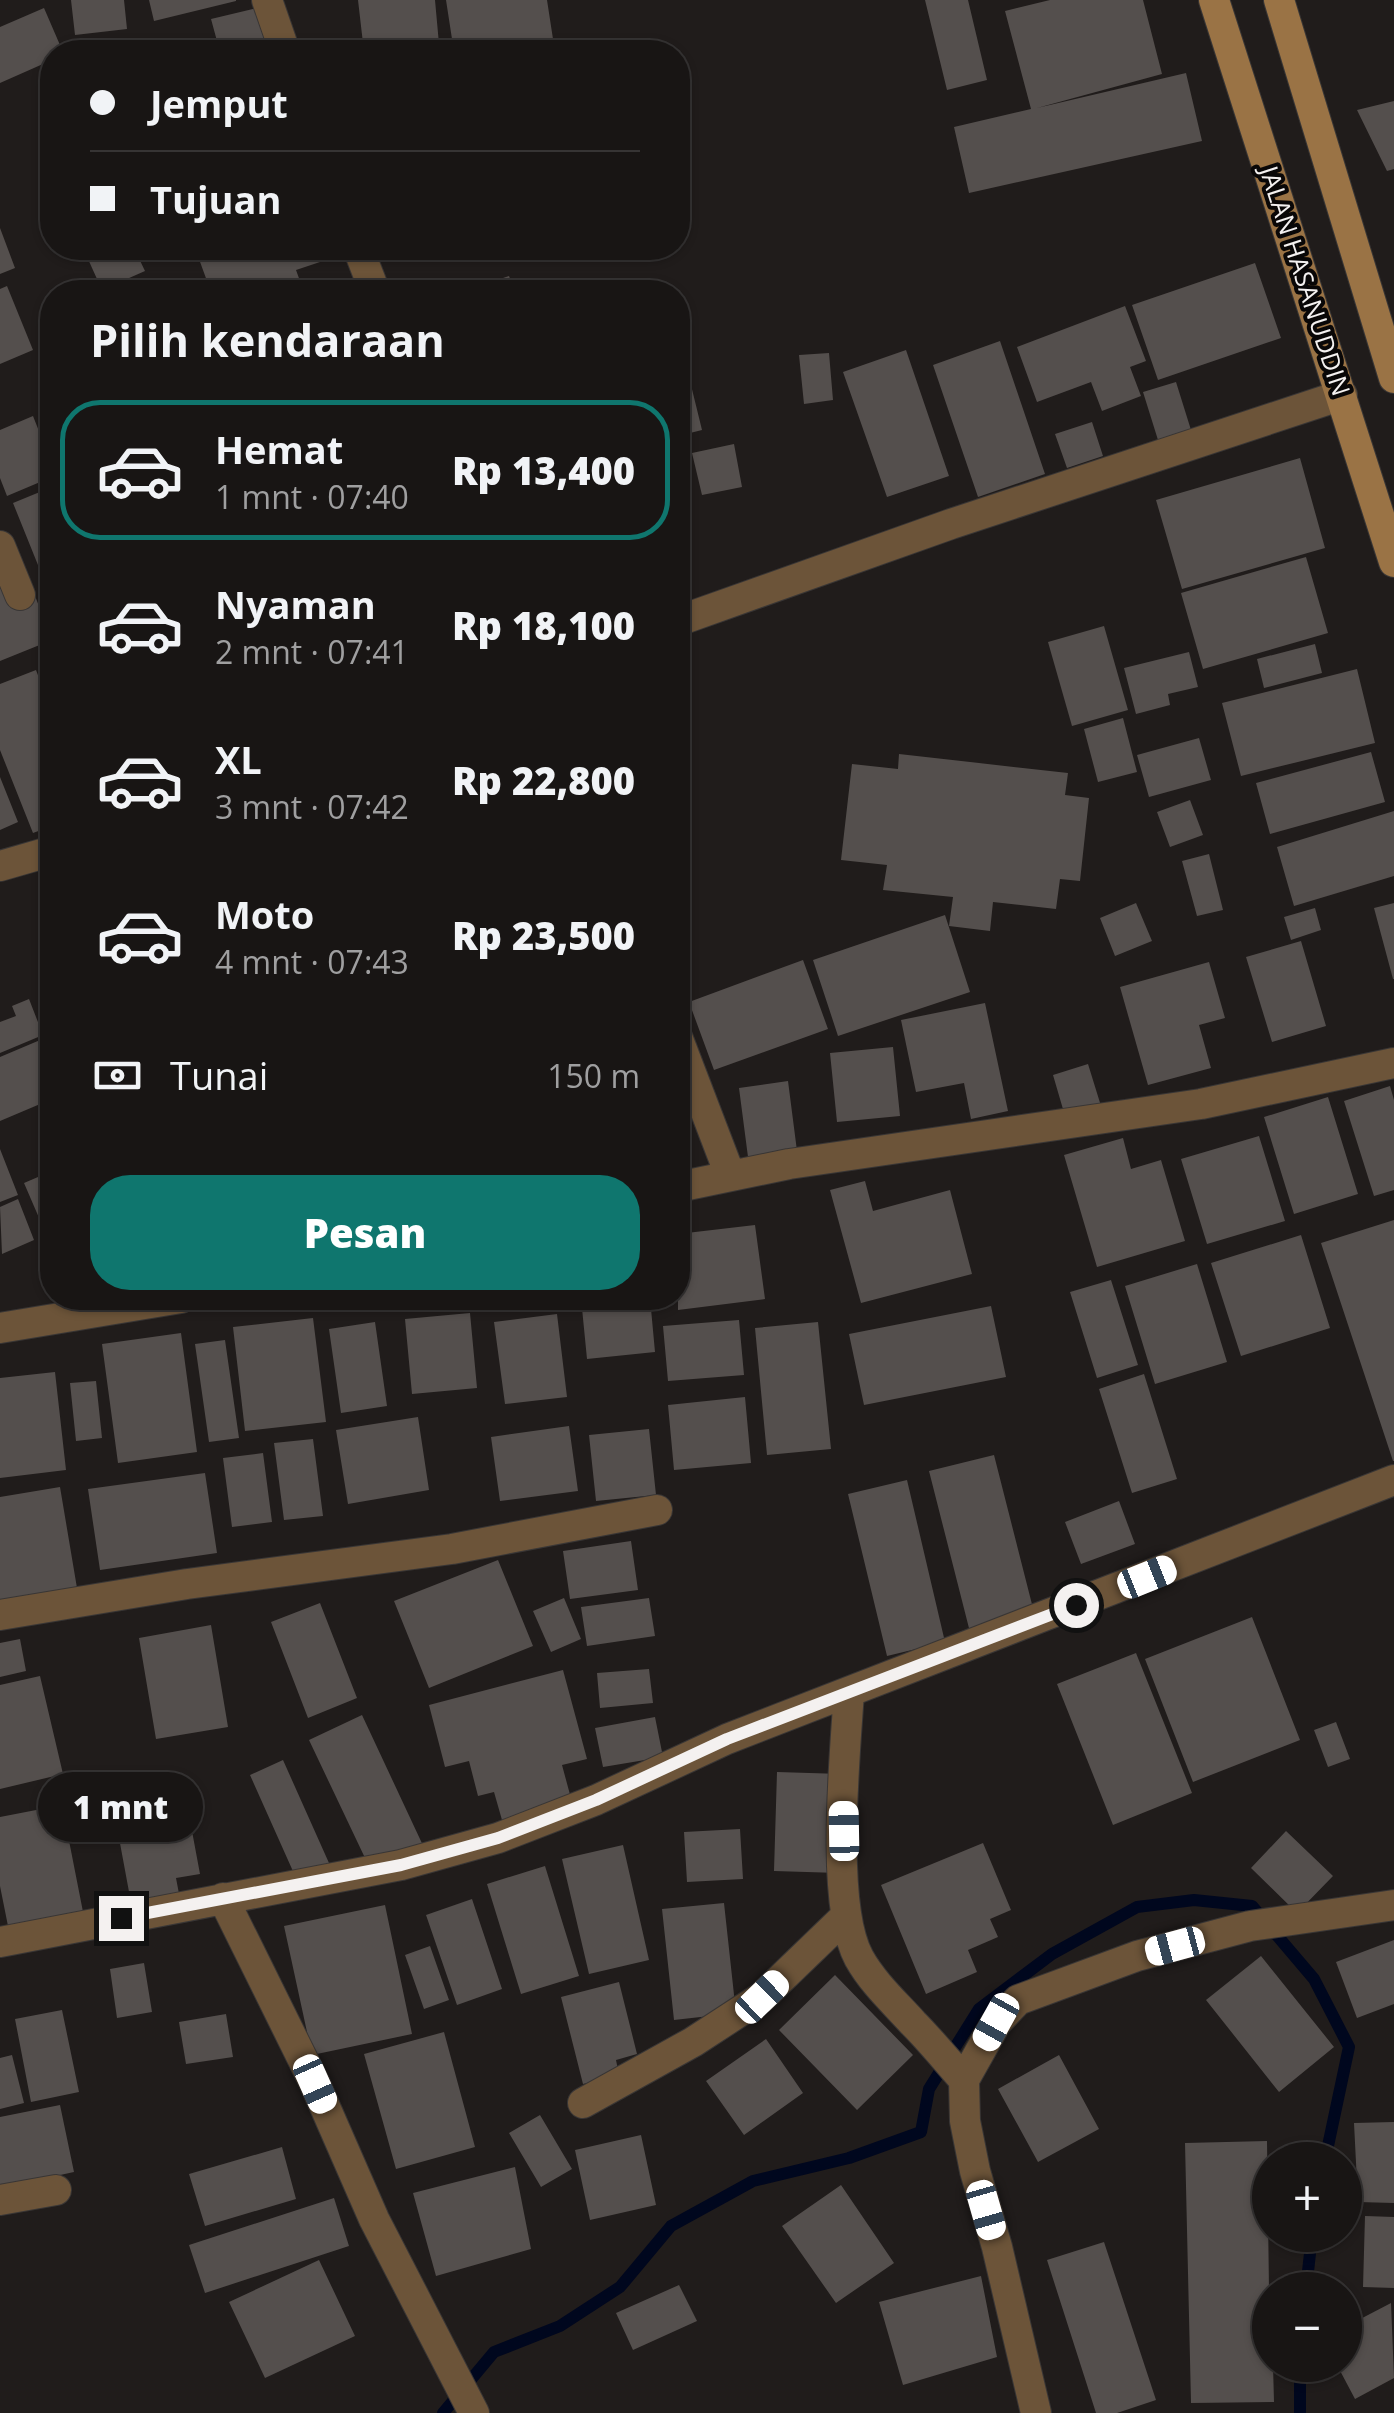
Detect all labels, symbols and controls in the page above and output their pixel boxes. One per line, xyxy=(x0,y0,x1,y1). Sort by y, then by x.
text: Jemput xyxy=(150,77,288,129)
street label: JALAN HASANUDDIN xyxy=(1252,160,1359,400)
text: Tujuan xyxy=(150,173,281,225)
text: Pilih kendaraan xyxy=(90,309,445,370)
text: Hemat xyxy=(215,423,343,475)
icon: car xyxy=(95,425,185,515)
text: Rp 13,400 xyxy=(452,444,635,496)
text: 1 mnt · 07:40 xyxy=(215,475,409,518)
text: Nyaman xyxy=(215,578,376,630)
icon: car xyxy=(95,580,185,670)
text: Rp 18,100 xyxy=(452,599,635,651)
text: 2 mnt · 07:41 xyxy=(215,630,409,673)
text: XL xyxy=(215,733,262,785)
icon: car xyxy=(95,735,185,825)
text: Rp 22,800 xyxy=(452,754,635,806)
text: 3 mnt · 07:42 xyxy=(215,785,409,828)
text: Moto xyxy=(215,888,314,940)
icon: car xyxy=(95,890,185,980)
text: Rp 23,500 xyxy=(452,909,635,961)
text: 4 mnt · 07:43 xyxy=(215,940,409,983)
icon: cash xyxy=(90,1048,145,1103)
text: Tunai xyxy=(170,1049,268,1101)
text: 150 m xyxy=(547,1054,640,1097)
button: Pesan xyxy=(90,1175,640,1290)
car xyxy=(1114,1552,1180,1602)
route start xyxy=(1054,1583,1099,1628)
callout: 1 mnt xyxy=(38,1773,204,1843)
text: 1 mnt xyxy=(73,1785,168,1828)
car xyxy=(828,1801,860,1861)
route end xyxy=(99,1896,144,1941)
car xyxy=(1142,1924,1208,1968)
car xyxy=(730,1965,794,2029)
car xyxy=(968,1988,1024,2056)
car xyxy=(289,2050,341,2118)
map controls xyxy=(1252,2142,1362,2382)
button: + xyxy=(1252,2142,1362,2252)
car xyxy=(963,2177,1009,2243)
button: − xyxy=(1252,2272,1362,2382)

